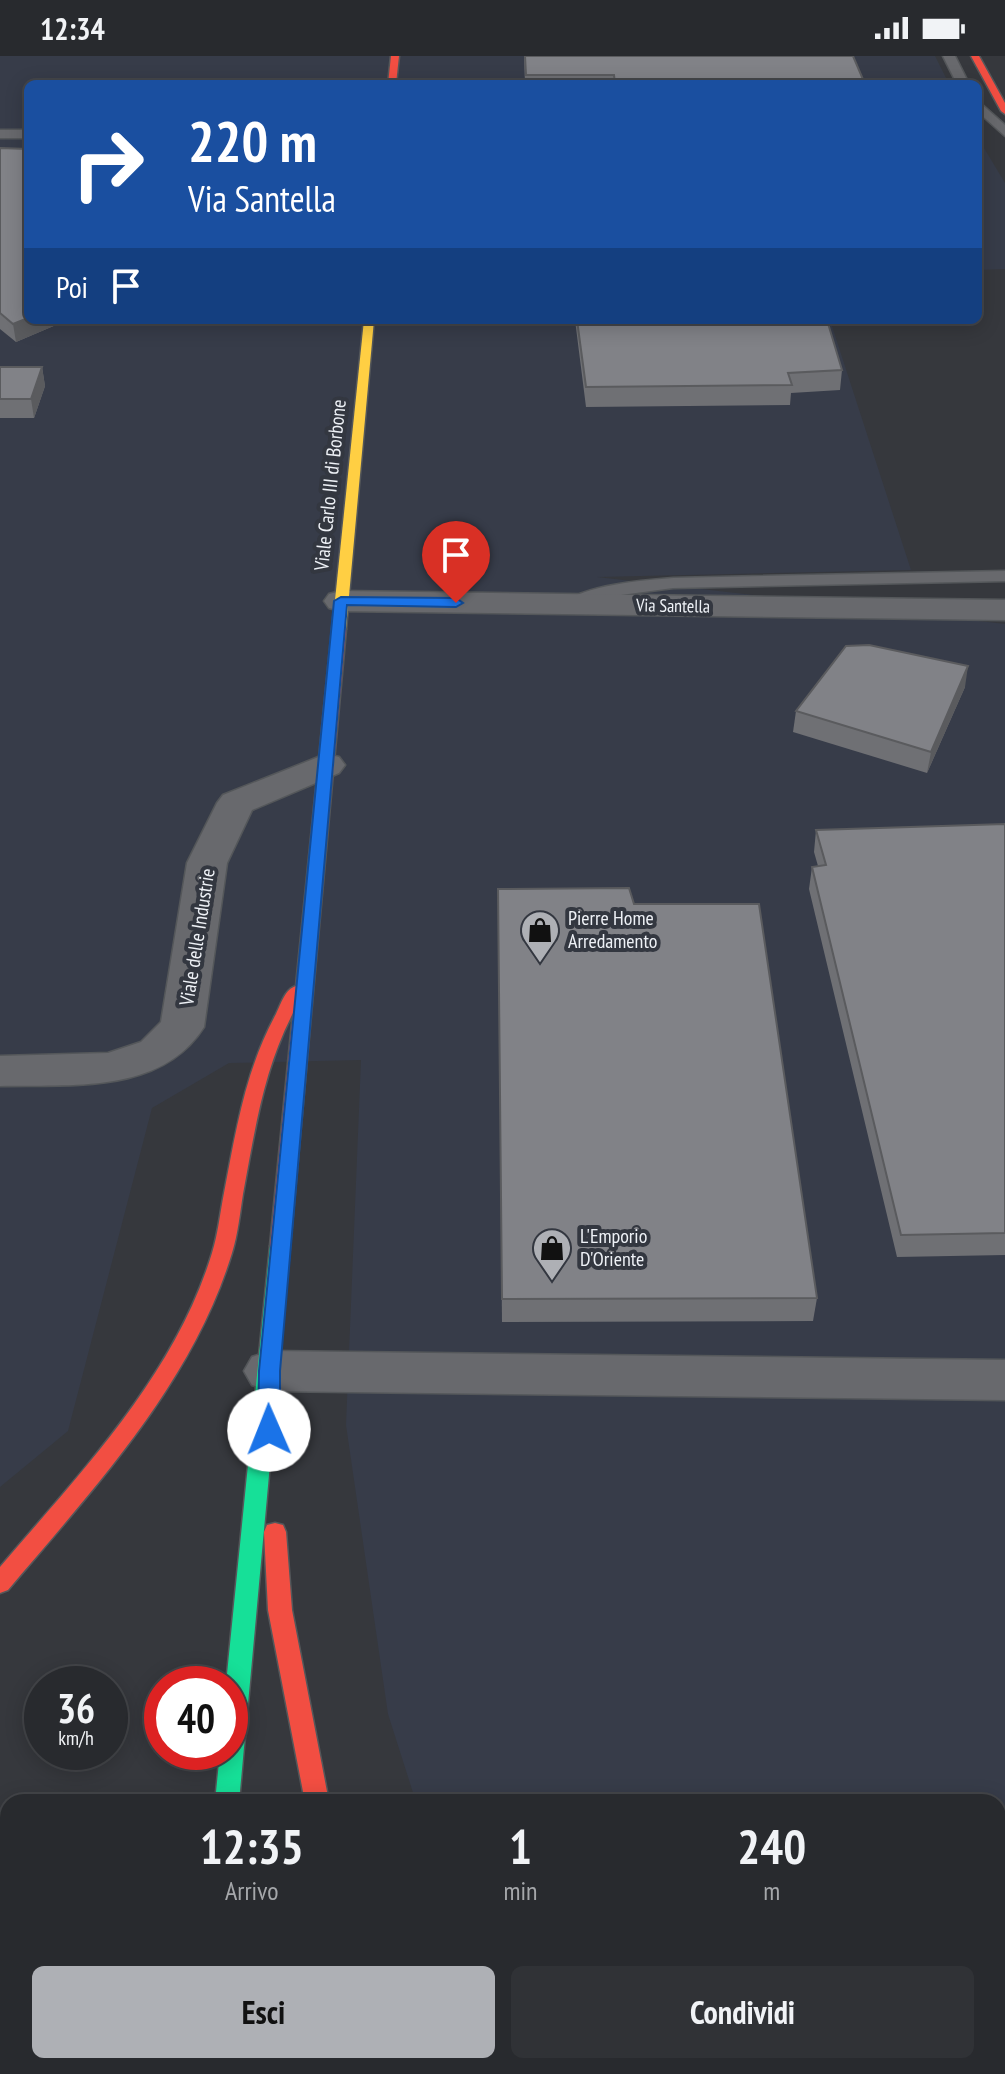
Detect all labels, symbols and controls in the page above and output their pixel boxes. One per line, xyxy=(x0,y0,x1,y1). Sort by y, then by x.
text: 12:34 xyxy=(40,9,105,48)
text: 220 m xyxy=(188,105,317,177)
icon: right xyxy=(56,112,160,216)
text: Via Santella xyxy=(188,175,336,222)
icon: arrive xyxy=(104,264,148,308)
text: Poi xyxy=(56,267,88,306)
street label: Viale Carlo III di Borbone xyxy=(308,398,352,573)
pin xyxy=(422,521,490,603)
icon: arrive xyxy=(434,533,478,577)
street label: Via Santella xyxy=(635,593,710,618)
street label: Viale delle Industrie xyxy=(173,867,221,1008)
place label: Pierre Home Arredamento xyxy=(568,905,657,954)
shop icon: Pierre Home Arredamento xyxy=(519,909,561,964)
place label: L'Emporio D'Oriente xyxy=(580,1223,647,1272)
shop icon: L'Emporio D'Oriente xyxy=(531,1227,573,1282)
position arrow xyxy=(227,1388,311,1472)
speed limit sign: 40 xyxy=(144,1666,248,1770)
text: 36 xyxy=(57,1682,95,1734)
text: km/h xyxy=(58,1725,94,1751)
text: 12:35 xyxy=(200,1815,304,1877)
text: 1 xyxy=(509,1815,532,1877)
text: 240 xyxy=(737,1815,806,1877)
text: Arrivo xyxy=(225,1874,279,1907)
text: min xyxy=(503,1874,537,1907)
text: m xyxy=(763,1874,780,1907)
button: Esci xyxy=(32,1966,495,2058)
button: Condividi xyxy=(511,1966,974,2058)

